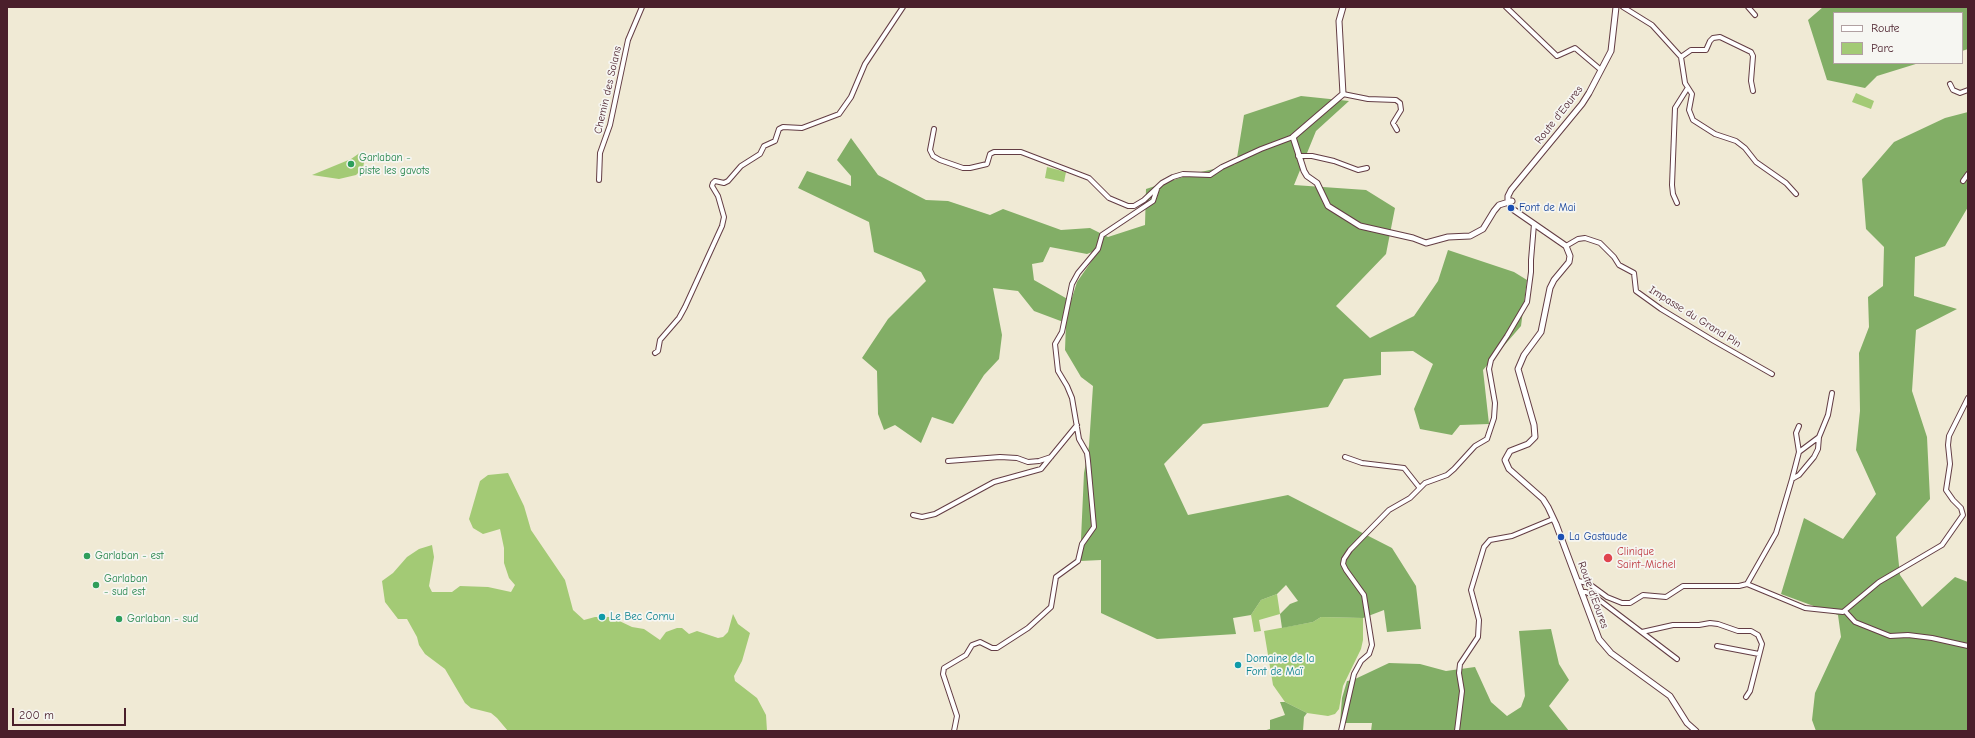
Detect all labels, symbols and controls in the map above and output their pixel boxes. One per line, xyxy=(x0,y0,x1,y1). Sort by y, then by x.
legend xyxy=(1833,12,1963,64)
text: Route xyxy=(1871,21,1900,35)
text: Parc xyxy=(1871,41,1894,55)
street label: Chemin des Solans xyxy=(591,45,625,135)
street label: Route d'Eoures xyxy=(1532,83,1586,147)
place label: Garlaban - piste les gavots xyxy=(359,151,429,177)
marker: Garlaban - piste les gavots xyxy=(346,159,356,169)
place label: Font de Mai xyxy=(1519,201,1576,215)
marker: Font de Mai xyxy=(1506,203,1516,213)
street label: Impasse du Grand Pin xyxy=(1646,283,1744,351)
place label: La Gastaude xyxy=(1569,530,1627,544)
marker: La Gastaude xyxy=(1556,532,1566,542)
place label: Clinique Saint-Michel xyxy=(1617,545,1676,571)
place label: Garlaban - est xyxy=(95,549,164,563)
marker: Garlaban - est xyxy=(82,551,92,561)
marker: Clinique Saint-Michel xyxy=(1602,552,1614,564)
street label: Route d'Eoures xyxy=(1575,560,1611,630)
place label: Garlaban - sud est xyxy=(104,572,148,598)
marker: Garlaban - sud est xyxy=(91,580,101,590)
place label: Le Bec Cornu xyxy=(610,610,674,624)
place label: Garlaban - sud xyxy=(127,612,198,626)
marker: Le Bec Cornu xyxy=(597,612,607,622)
marker: Garlaban - sud xyxy=(114,614,124,624)
place label: Domaine de la Font de Maï xyxy=(1246,652,1314,678)
marker: Domaine de la Font de Maï xyxy=(1233,660,1243,670)
scale bar xyxy=(14,700,128,726)
text: 200 m xyxy=(19,708,54,722)

